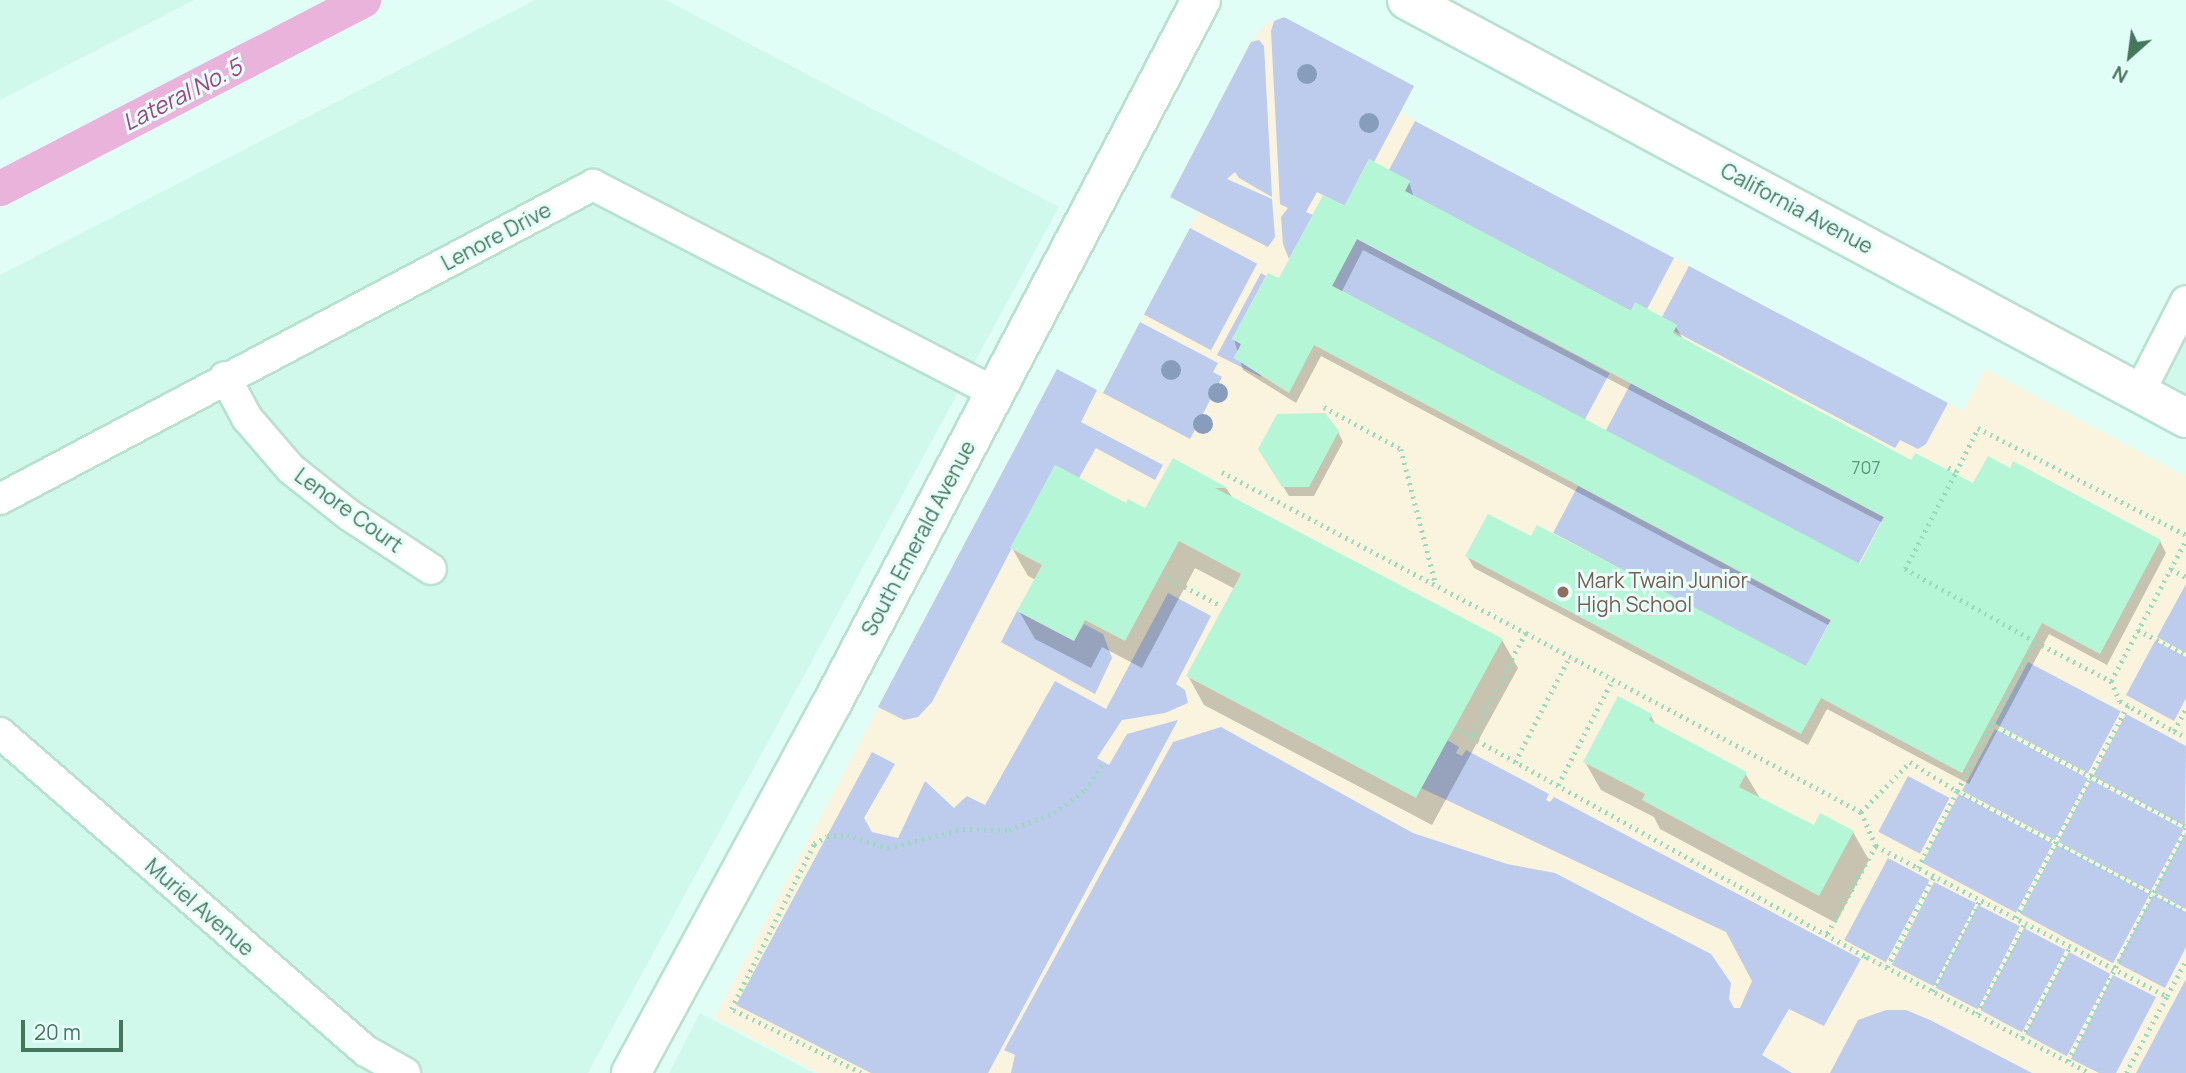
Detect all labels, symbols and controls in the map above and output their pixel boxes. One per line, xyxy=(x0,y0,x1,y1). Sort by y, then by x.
north arrow xyxy=(2095,21,2165,91)
water label: Lateral No. 5 xyxy=(118,52,246,136)
text: N xyxy=(2108,60,2132,89)
street label: California Avenue xyxy=(1717,157,1877,259)
street label: Lenore Drive xyxy=(437,197,555,275)
street label: South Emerald Avenue xyxy=(856,436,980,640)
house number: 707 xyxy=(1851,456,1881,478)
street label: Lenore Court xyxy=(290,462,408,558)
place label: Mark Twain Junior High School xyxy=(1577,567,1748,617)
marker: Mark Twain Junior High School xyxy=(1555,584,1571,600)
street label: Muriel Avenue xyxy=(140,853,260,961)
scale bar xyxy=(24,1006,126,1050)
text: 20 m xyxy=(34,1018,81,1046)

